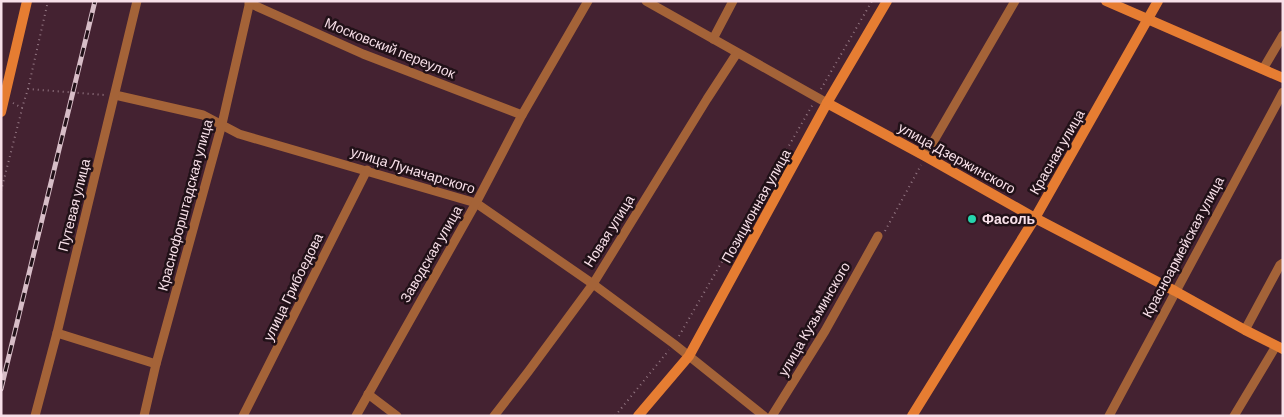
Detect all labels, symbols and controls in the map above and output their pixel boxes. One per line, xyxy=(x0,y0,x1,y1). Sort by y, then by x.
street label: Московский переулок xyxy=(322,14,459,82)
street label: Красная улица xyxy=(1025,106,1088,197)
street label: Краснофорштадская улица xyxy=(153,117,216,292)
street label: улица Дзержинского xyxy=(896,118,1019,197)
street label: улица Луначарского xyxy=(349,142,478,197)
street label: Позиционная улица xyxy=(717,146,794,266)
street label: Путевая улица xyxy=(54,157,93,253)
street label: Красноармейская улица xyxy=(1138,173,1227,320)
street label: Новая улица xyxy=(580,191,638,270)
street label: Заводская улица xyxy=(396,202,465,305)
place label: Фасоль xyxy=(982,210,1036,227)
marker: Фасоль xyxy=(966,213,978,225)
street label: улица Грибоедова xyxy=(259,230,326,344)
street label: улица Кузьминского xyxy=(774,258,853,379)

